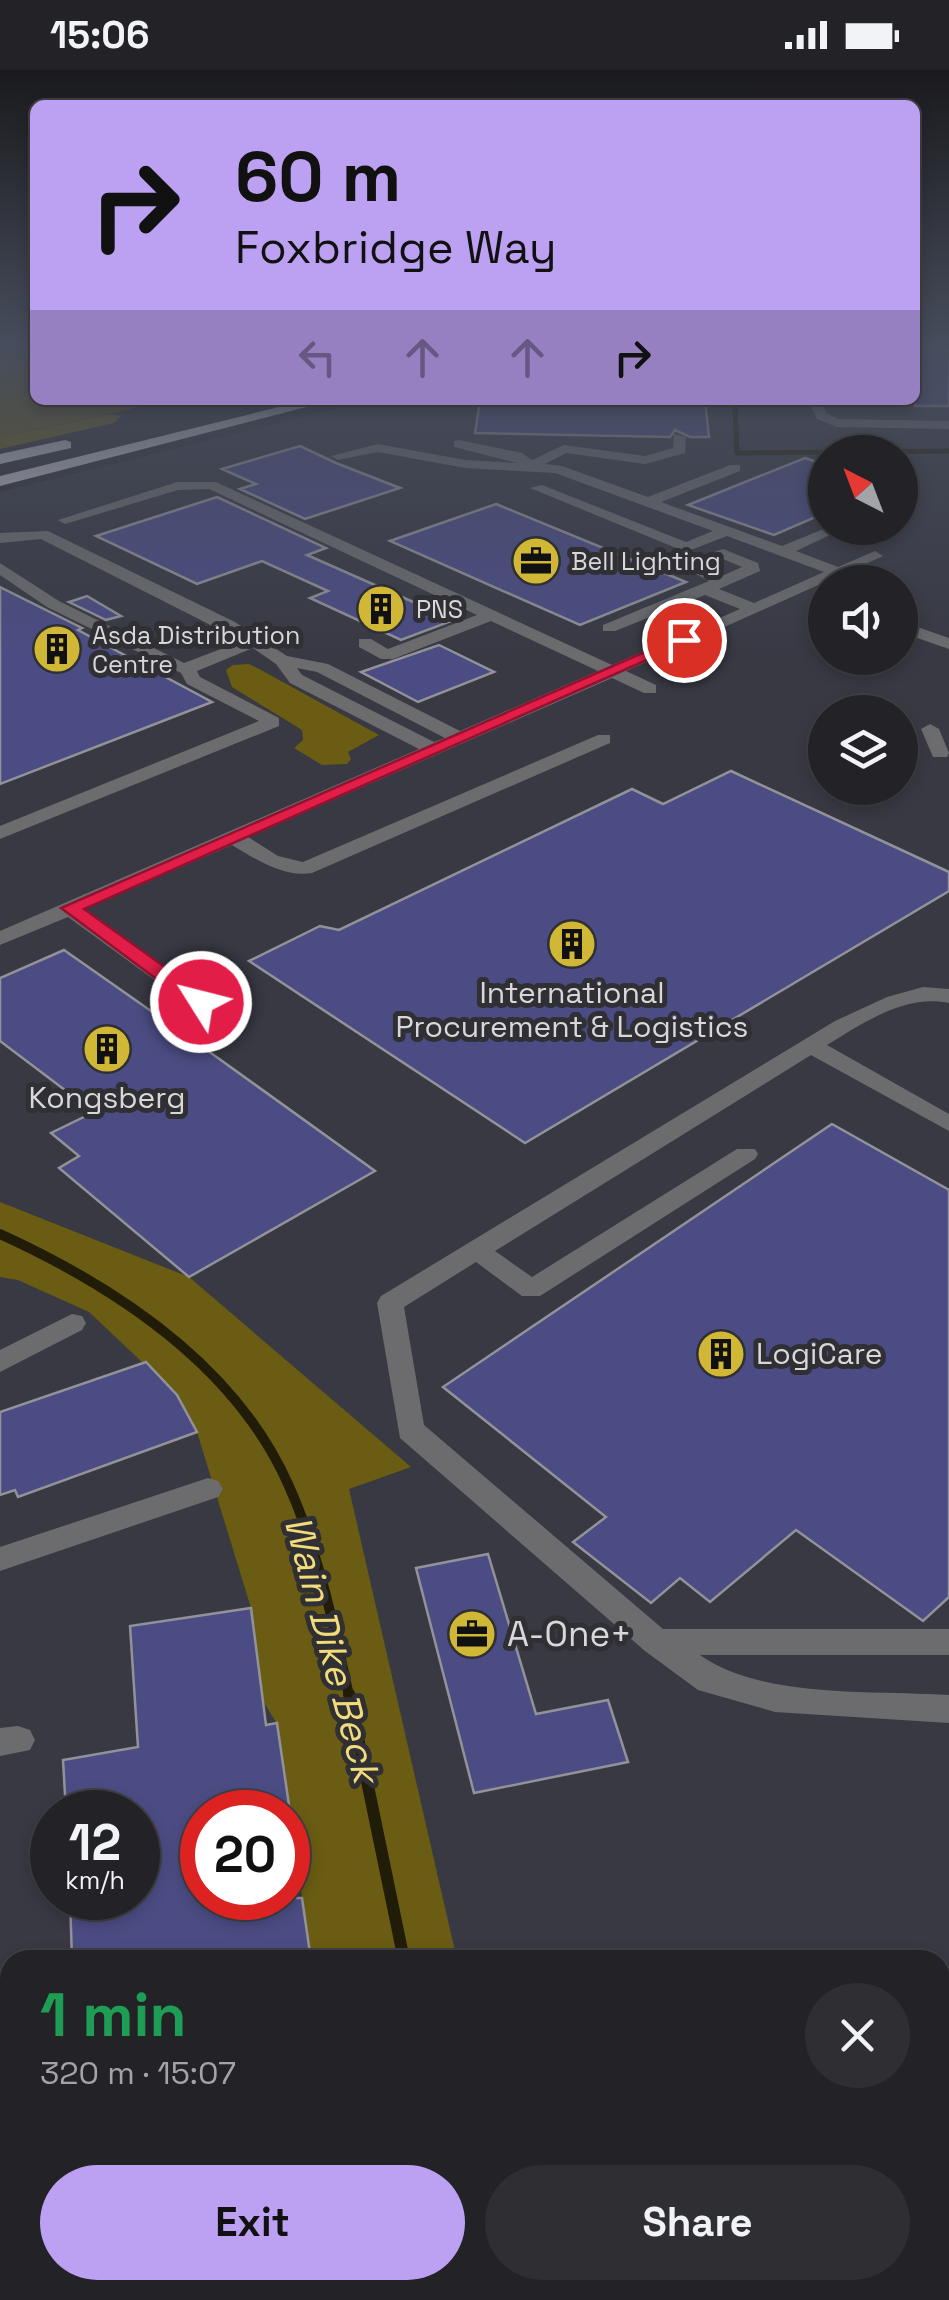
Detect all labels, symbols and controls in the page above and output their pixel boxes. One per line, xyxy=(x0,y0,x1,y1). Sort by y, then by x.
text: 15:06 xyxy=(50,11,149,59)
text: 60 m xyxy=(235,132,401,221)
icon: right xyxy=(70,140,200,270)
text: Foxbridge Way xyxy=(235,219,557,276)
icon: left xyxy=(290,330,345,385)
icon: ahead xyxy=(395,330,450,385)
icon: ahead xyxy=(500,330,555,385)
icon: right xyxy=(605,330,660,385)
north arrow xyxy=(808,435,918,545)
map controls xyxy=(808,435,918,805)
office icon: Bell Lighting xyxy=(510,535,562,587)
place label: Bell Lighting xyxy=(571,545,721,577)
button: sound xyxy=(808,565,918,675)
building icon: PNS xyxy=(355,583,407,635)
place label: PNS xyxy=(416,593,463,625)
pin xyxy=(642,598,727,683)
icon: arrive xyxy=(657,613,712,668)
place label: Asda Distribution Centre xyxy=(92,619,300,680)
building icon: Asda Distribution Centre xyxy=(31,623,83,675)
button: layers xyxy=(808,695,918,805)
building icon: International Procurement & Logistics xyxy=(546,918,598,970)
position arrow xyxy=(149,950,253,1054)
place label: International Procurement & Logistics xyxy=(396,973,748,1046)
building icon: Kongsberg xyxy=(81,1023,133,1075)
place label: Kongsberg xyxy=(29,1078,185,1117)
building icon: LogiCare xyxy=(695,1328,747,1380)
place label: LogiCare xyxy=(756,1334,882,1373)
water label: Wain Dike Beck xyxy=(273,1510,392,1792)
office icon: A-One+ xyxy=(446,1608,498,1660)
place label: A-One+ xyxy=(507,1612,632,1656)
speed limit sign: 20 xyxy=(180,1790,310,1920)
text: 12 xyxy=(69,1811,121,1875)
text: km/h xyxy=(65,1864,125,1896)
text: 1 min xyxy=(40,1977,187,2054)
button: close xyxy=(805,1983,910,2088)
text: 320 m · 15:07 xyxy=(40,2053,236,2093)
button: Exit xyxy=(40,2165,465,2280)
button: Share xyxy=(485,2165,910,2280)

